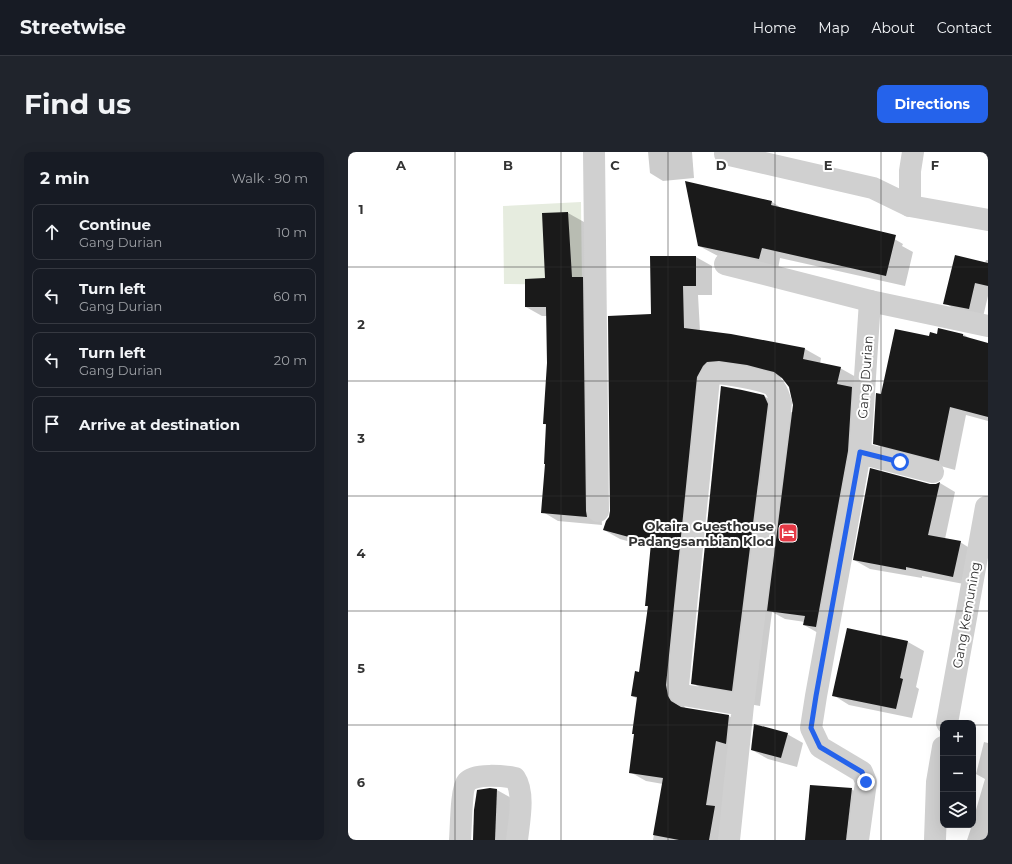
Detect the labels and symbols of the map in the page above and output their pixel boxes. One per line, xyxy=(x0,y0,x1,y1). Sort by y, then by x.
text: A xyxy=(395,157,407,173)
text: B xyxy=(503,157,513,173)
text: C xyxy=(610,157,620,173)
text: D xyxy=(716,157,727,173)
text: E xyxy=(824,157,833,173)
text: F xyxy=(931,157,939,173)
text: 1 xyxy=(358,201,364,217)
text: 2 xyxy=(357,316,365,332)
street label: Gang Durian xyxy=(854,335,876,419)
text: 3 xyxy=(356,430,365,446)
route start xyxy=(891,453,909,471)
place label: Okaira Guesthouse Padangsambian Klod xyxy=(628,518,774,549)
hotel icon: Okaira Guesthouse Padangsambian Klod xyxy=(777,522,799,544)
text: 4 xyxy=(357,545,366,561)
street label: Gang Kemuning xyxy=(949,560,983,670)
text: 5 xyxy=(357,660,365,676)
route end xyxy=(857,773,875,791)
text: 6 xyxy=(357,774,366,790)

